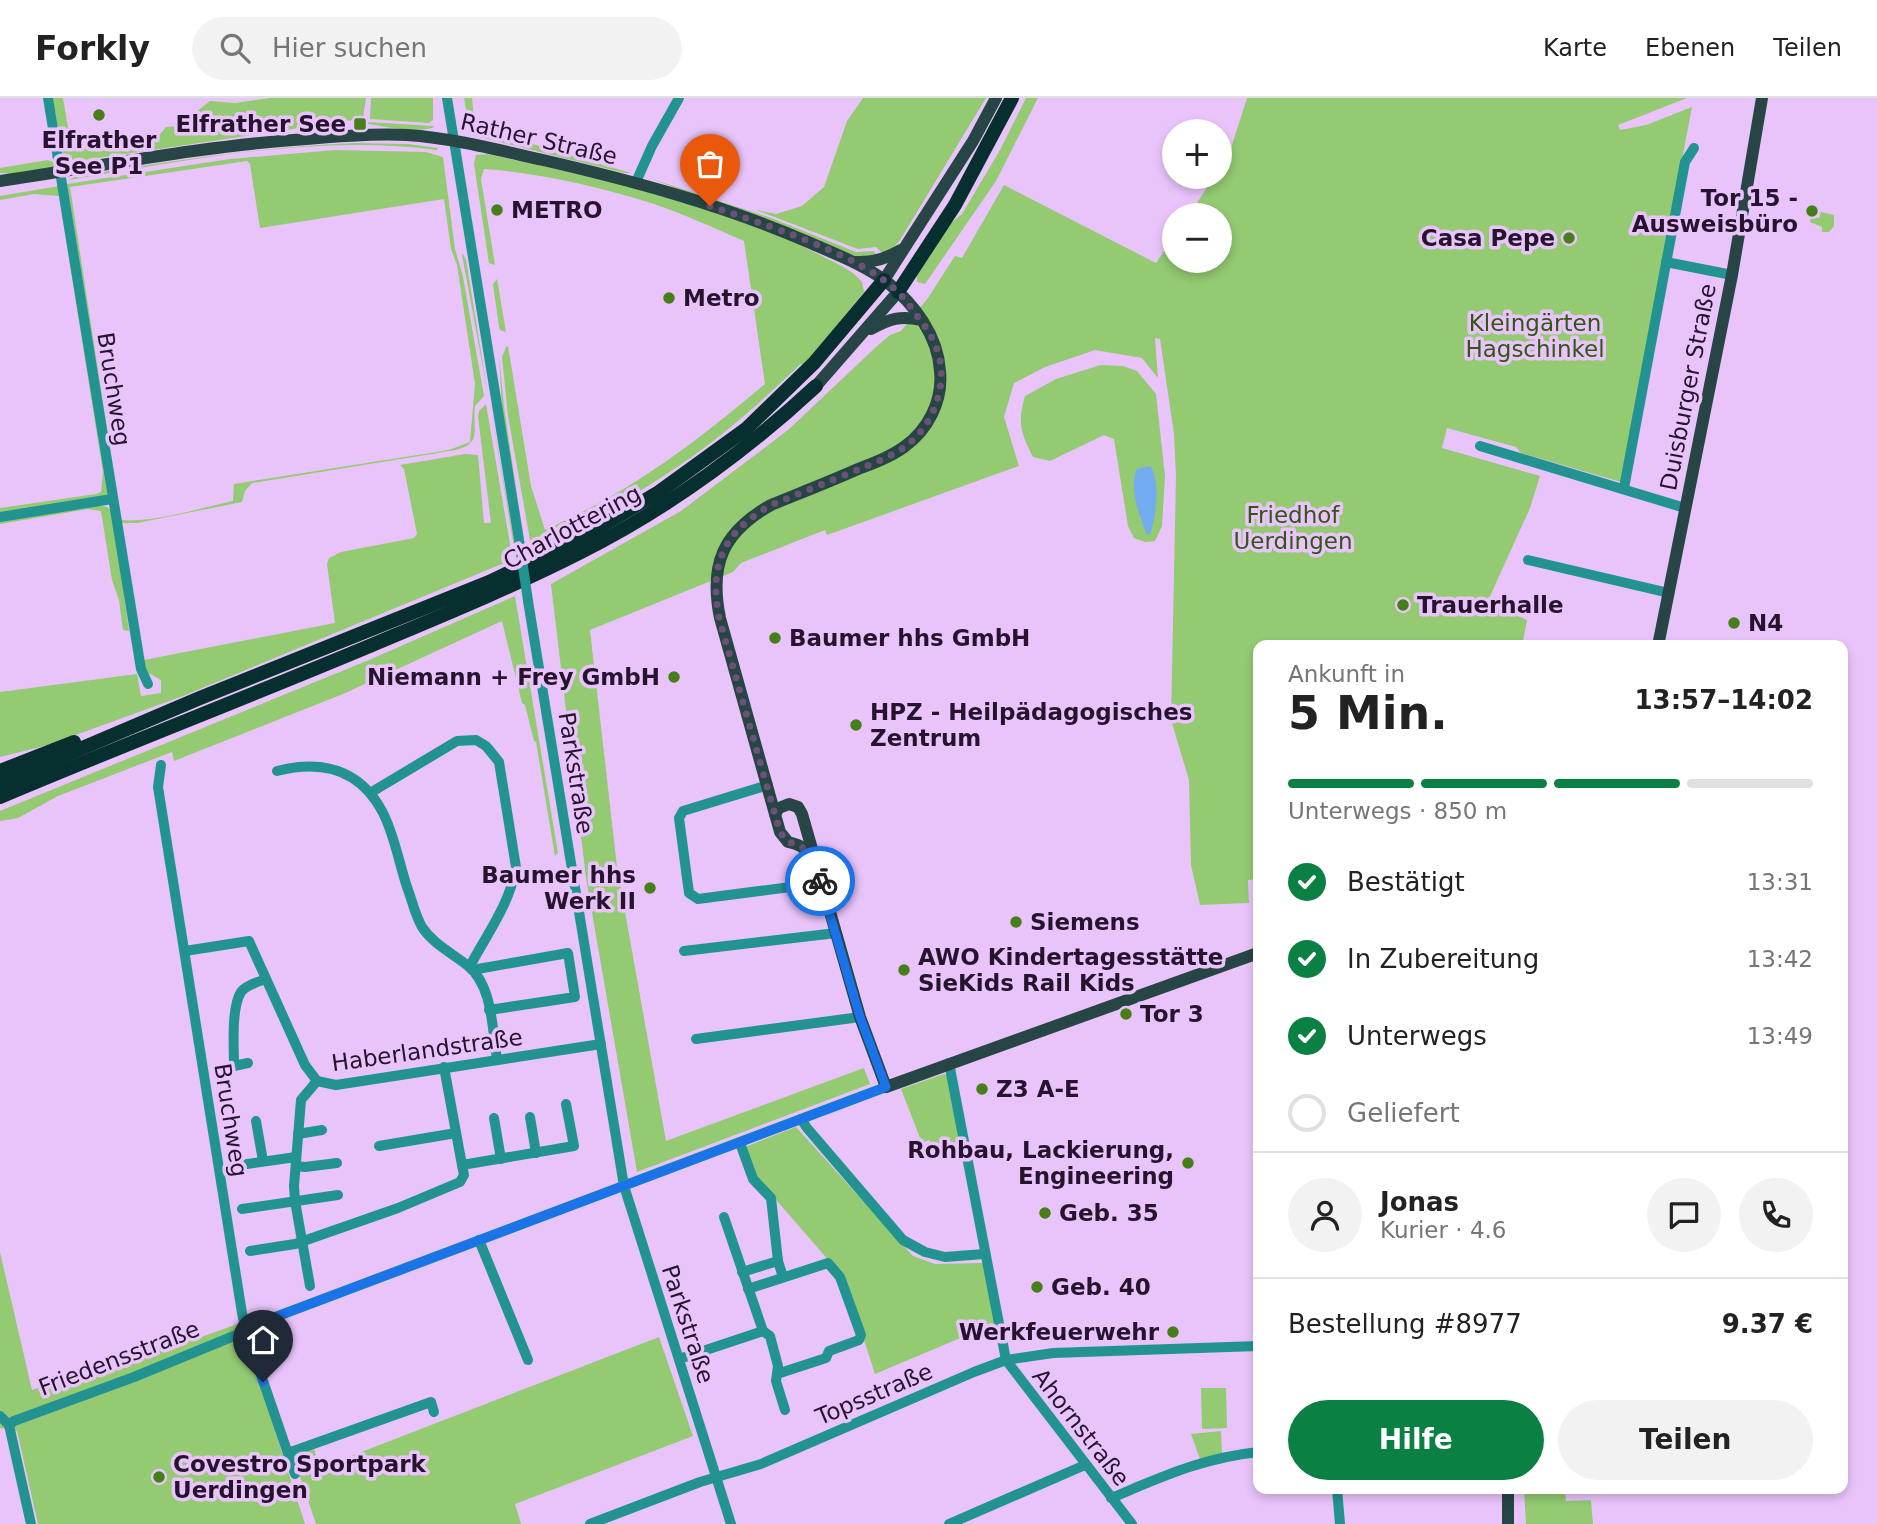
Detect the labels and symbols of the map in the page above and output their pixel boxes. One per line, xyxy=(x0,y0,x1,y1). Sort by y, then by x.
marker: Elfrather See P1 xyxy=(91,107,107,123)
street label: Rather Straße xyxy=(458,108,620,170)
place label: Elfrather See xyxy=(175,111,346,137)
marker: Elfrather See xyxy=(352,116,368,132)
place label: Elfrather See P1 xyxy=(42,127,157,179)
pin xyxy=(680,134,740,206)
place label: Tor 15 - Ausweisbüro xyxy=(1632,185,1798,237)
place label: METRO xyxy=(511,197,603,223)
marker: METRO xyxy=(489,202,505,218)
marker: Tor 15 - Ausweisbüro xyxy=(1804,203,1820,219)
place label: Casa Pepe xyxy=(1421,225,1555,251)
marker: Casa Pepe xyxy=(1561,230,1577,246)
street label: Duisburger Straße xyxy=(1655,281,1721,493)
place label: Metro xyxy=(683,285,760,311)
marker: Metro xyxy=(661,290,677,306)
park label: Kleingärten Hagschinkel xyxy=(1465,310,1605,362)
street label: Bruchweg xyxy=(92,330,136,448)
street label: Charlottering xyxy=(499,480,645,574)
park label: Friedhof Uerdingen xyxy=(1234,502,1352,554)
place label: Trauerhalle xyxy=(1417,592,1564,618)
marker: Trauerhalle xyxy=(1395,597,1411,613)
place label: N4 xyxy=(1748,610,1783,636)
marker: N4 xyxy=(1726,615,1742,631)
place label: Baumer hhs GmbH xyxy=(789,625,1030,651)
marker: Baumer hhs GmbH xyxy=(767,630,783,646)
place label: Niemann + Frey GmbH xyxy=(367,664,660,690)
marker: Niemann + Frey GmbH xyxy=(666,669,682,685)
place label: HPZ - Heilpädagogisches Zentrum xyxy=(870,699,1193,751)
street label: Parkstraße xyxy=(554,710,598,836)
marker: HPZ - Heilpädagogisches Zentrum xyxy=(848,717,864,733)
courier xyxy=(785,846,855,916)
place label: Baumer hhs Werk II xyxy=(481,862,636,914)
marker: Baumer hhs Werk II xyxy=(642,880,658,896)
place label: Siemens xyxy=(1030,909,1140,935)
marker: Siemens xyxy=(1008,914,1024,930)
place label: AWO Kindertagesstätte SieKids Rail Kids xyxy=(918,944,1223,996)
marker: AWO Kindertagesstätte SieKids Rail Kids xyxy=(896,962,912,978)
place label: Tor 3 xyxy=(1140,1001,1204,1027)
marker: Tor 3 xyxy=(1118,1006,1134,1022)
street label: Haberlandstraße xyxy=(330,1024,524,1076)
street label: Bruchweg xyxy=(209,1061,253,1179)
place label: Z3 A-E xyxy=(996,1076,1080,1102)
marker: Z3 A-E xyxy=(974,1081,990,1097)
place label: Rohbau, Lackierung, Engineering xyxy=(907,1137,1174,1189)
marker: Rohbau, Lackierung, Engineering xyxy=(1180,1155,1196,1171)
place label: Geb. 35 xyxy=(1059,1200,1159,1226)
marker: Geb. 35 xyxy=(1037,1205,1053,1221)
street label: Parkstraße xyxy=(657,1262,719,1386)
place label: Geb. 40 xyxy=(1051,1274,1151,1300)
marker: Geb. 40 xyxy=(1029,1279,1045,1295)
pin xyxy=(233,1310,293,1382)
street label: Friedensstraße xyxy=(35,1315,203,1401)
place label: Werkfeuerwehr xyxy=(959,1319,1160,1345)
marker: Werkfeuerwehr xyxy=(1165,1324,1181,1340)
street label: Topsstraße xyxy=(811,1358,936,1431)
street label: Ahornstraße xyxy=(1027,1363,1135,1491)
place label: Covestro Sportpark Uerdingen xyxy=(173,1451,427,1503)
marker: Covestro Sportpark Uerdingen xyxy=(151,1469,167,1485)

